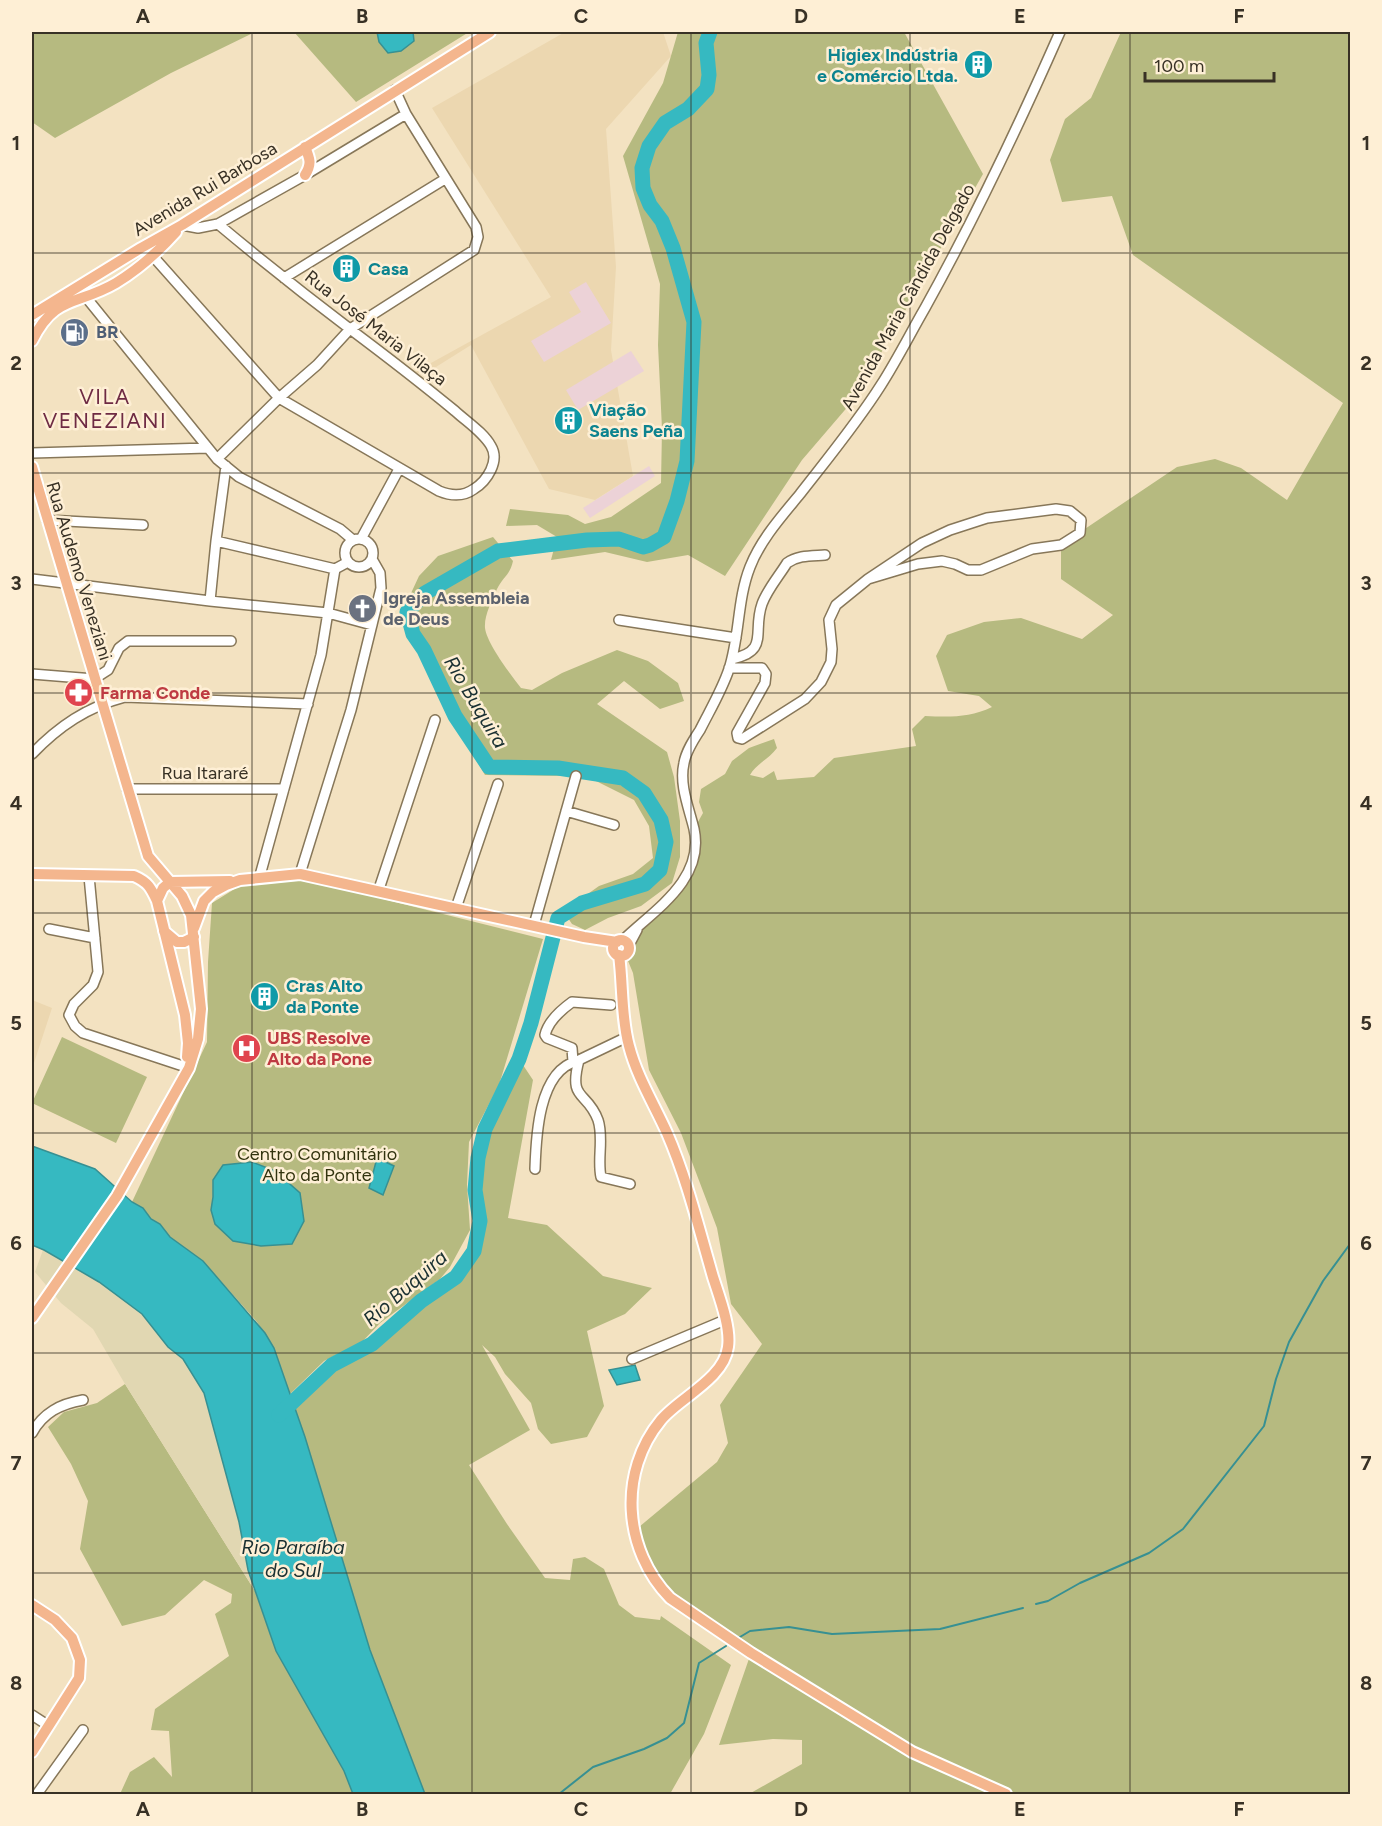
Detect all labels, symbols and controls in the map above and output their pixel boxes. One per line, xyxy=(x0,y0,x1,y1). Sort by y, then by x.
text: A xyxy=(136,4,151,28)
text: B xyxy=(356,4,368,28)
text: C xyxy=(574,4,588,28)
text: D xyxy=(794,4,808,28)
text: E xyxy=(1014,4,1026,28)
text: F xyxy=(1233,4,1245,28)
place label: Higiex Indústria e Comércio Ltda. xyxy=(817,44,958,87)
scale bar xyxy=(1145,45,1274,83)
building icon: Higiex Indústria e Comércio Ltda. xyxy=(963,49,995,81)
text: 100 m xyxy=(1154,55,1204,77)
text: 1 xyxy=(12,131,20,155)
text: 1 xyxy=(1362,131,1370,155)
street label: Avenida Rui Barbosa xyxy=(129,137,281,241)
street label: Avenida Maria Cândida Delgado xyxy=(836,180,980,414)
building icon: Casa xyxy=(331,253,363,285)
place label: Casa xyxy=(368,258,409,280)
street label: Rua José Maria Vilaça xyxy=(301,266,451,390)
fuel station icon: BR xyxy=(59,316,91,348)
place label: BR xyxy=(96,321,119,343)
text: 2 xyxy=(10,351,22,375)
text: 2 xyxy=(1360,351,1372,375)
district label: VILA VENEZIANI xyxy=(43,384,167,433)
place label: Viação Saens Peña xyxy=(589,399,683,442)
building icon: Viação Saens Peña xyxy=(552,404,584,436)
street label: Rua Audemo Veneziani xyxy=(41,479,117,663)
text: 3 xyxy=(10,571,22,595)
text: 3 xyxy=(1360,571,1372,595)
place label: Igreja Assembleia de Deus xyxy=(383,587,530,630)
church icon: Igreja Assembleia de Deus xyxy=(346,592,378,624)
water label: Rio Buquira xyxy=(439,652,513,753)
pharmacy icon: Farma Conde xyxy=(63,677,95,709)
place label: Farma Conde xyxy=(100,682,210,704)
street label: Rua Itararé xyxy=(162,762,249,784)
text: 4 xyxy=(10,791,23,815)
text: 4 xyxy=(1360,791,1373,815)
place label: Cras Alto da Ponte xyxy=(286,975,363,1018)
building icon: Cras Alto da Ponte xyxy=(249,980,281,1012)
text: 5 xyxy=(10,1011,22,1035)
text: 5 xyxy=(1360,1011,1372,1035)
place label: UBS Resolve Alto da Pone xyxy=(267,1027,372,1070)
hospital icon: UBS Resolve Alto da Pone xyxy=(230,1032,262,1064)
park label: Centro Comunitário Alto da Ponte xyxy=(237,1143,397,1186)
text: 6 xyxy=(10,1231,22,1255)
text: 6 xyxy=(1360,1231,1372,1255)
water label: Rio Buquira xyxy=(358,1245,452,1331)
text: 7 xyxy=(10,1451,22,1475)
text: 7 xyxy=(1360,1451,1372,1475)
water label: Rio Paraíba do Sul xyxy=(241,1535,345,1582)
text: 8 xyxy=(10,1671,22,1695)
text: 8 xyxy=(1360,1671,1372,1695)
text: A xyxy=(136,1797,151,1821)
text: B xyxy=(356,1797,368,1821)
text: C xyxy=(574,1797,588,1821)
text: D xyxy=(794,1797,808,1821)
text: E xyxy=(1014,1797,1026,1821)
text: F xyxy=(1233,1797,1245,1821)

